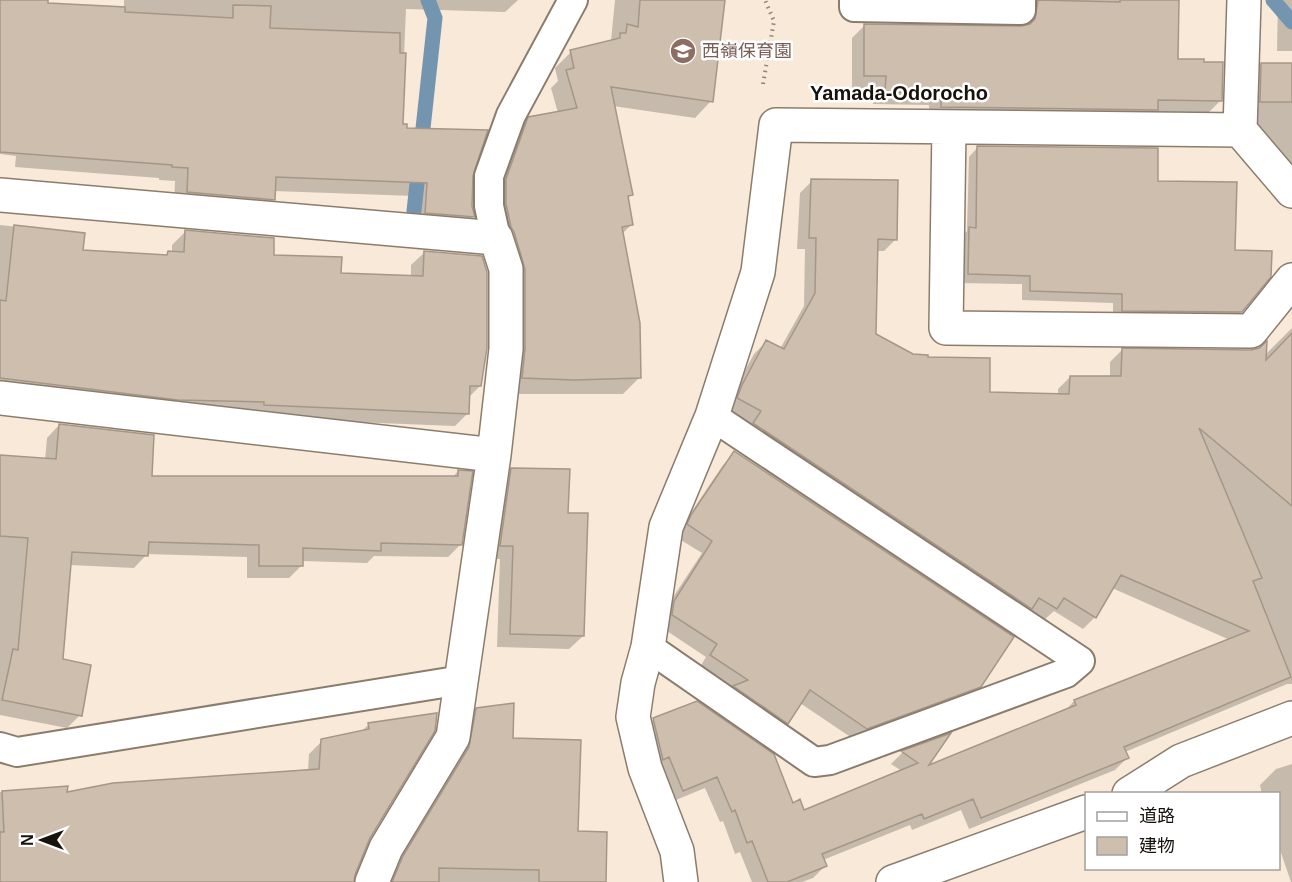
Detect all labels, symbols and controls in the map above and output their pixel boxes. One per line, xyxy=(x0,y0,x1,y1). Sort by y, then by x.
school or university icon: 西嶺保育園 xyxy=(668,36,698,66)
place label: 西嶺保育園 xyxy=(702,41,792,61)
district label: Yamada-Odorocho xyxy=(810,82,988,104)
legend xyxy=(1085,792,1280,870)
text: 道路 xyxy=(1139,806,1175,826)
north arrow xyxy=(12,810,72,870)
text: N xyxy=(19,834,36,846)
text: 建物 xyxy=(1139,836,1175,856)

